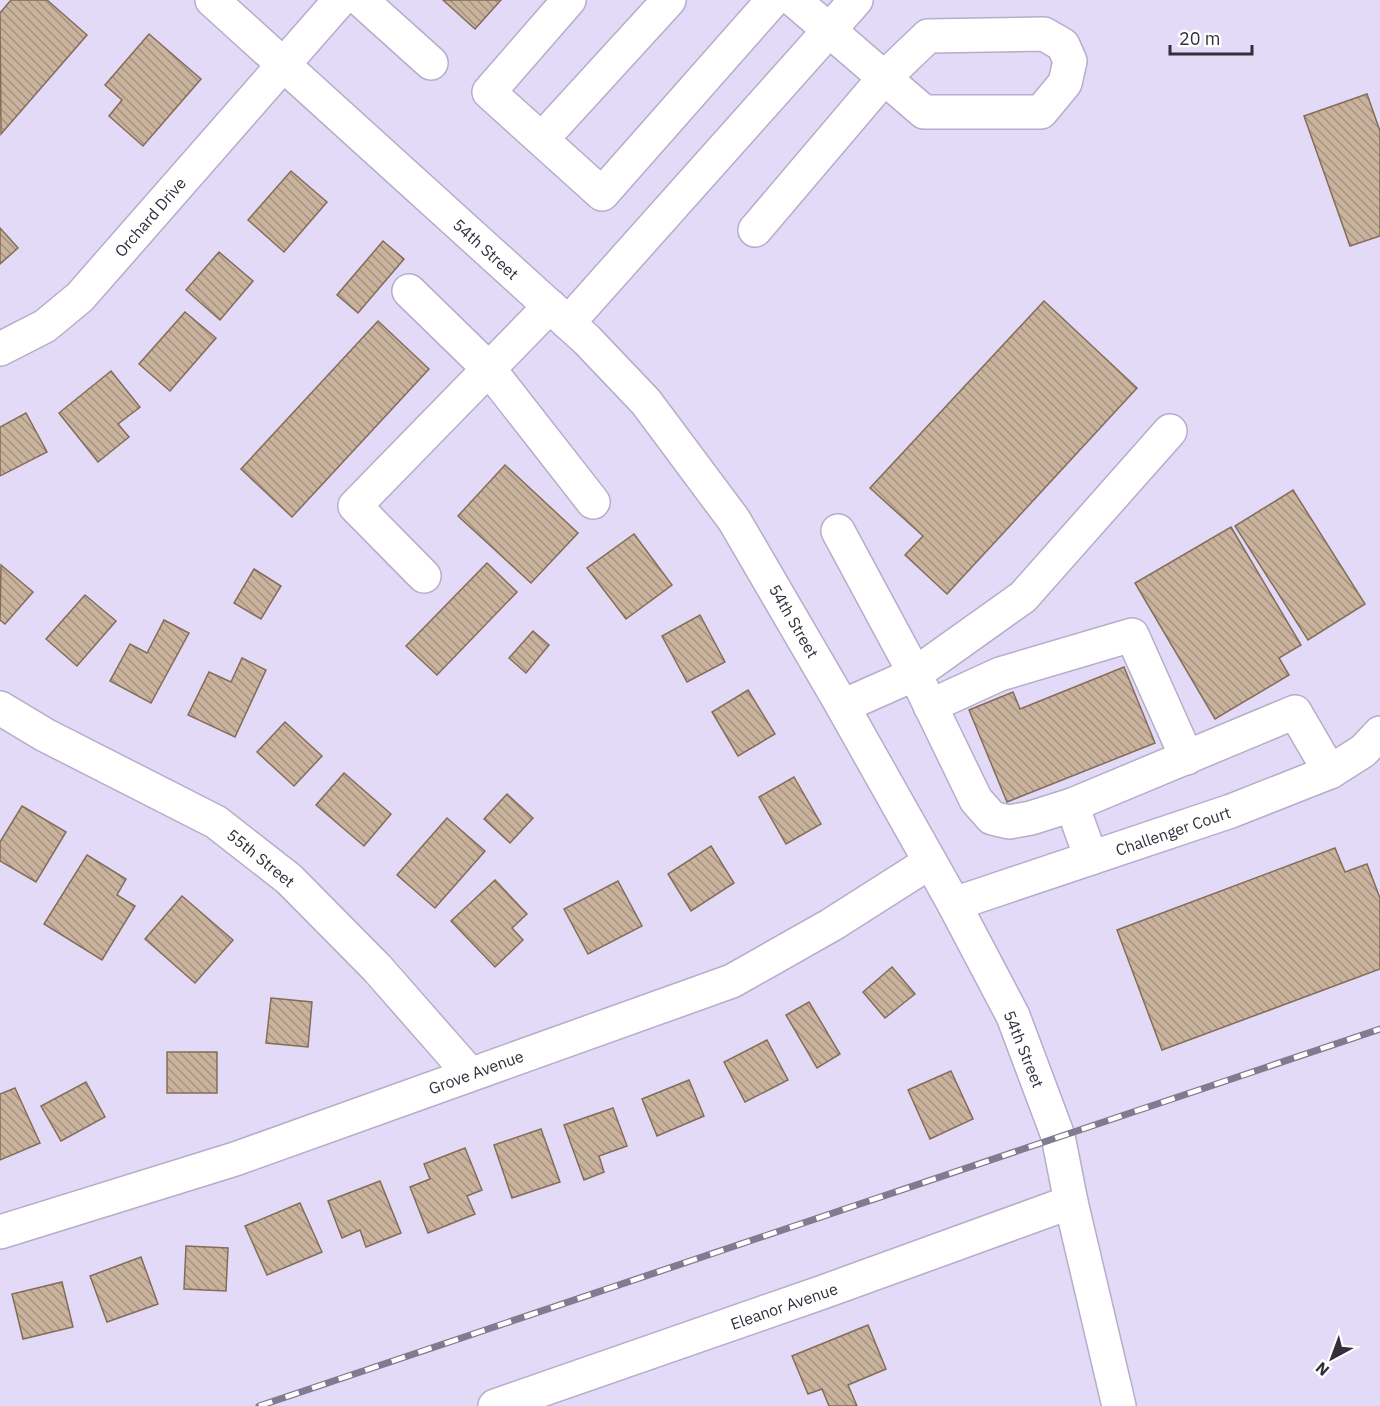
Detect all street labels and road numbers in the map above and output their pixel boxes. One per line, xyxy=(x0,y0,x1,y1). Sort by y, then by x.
street label: Orchard Drive xyxy=(110,173,190,261)
street label: 54th Street xyxy=(449,214,523,284)
street label: 54th Street xyxy=(765,581,823,661)
street label: Challenger Court xyxy=(1113,802,1233,860)
street label: 55th Street xyxy=(223,825,299,891)
street label: 54th Street xyxy=(999,1007,1049,1091)
street label: Grove Avenue xyxy=(426,1046,526,1098)
street label: Eleanor Avenue xyxy=(728,1278,840,1334)

